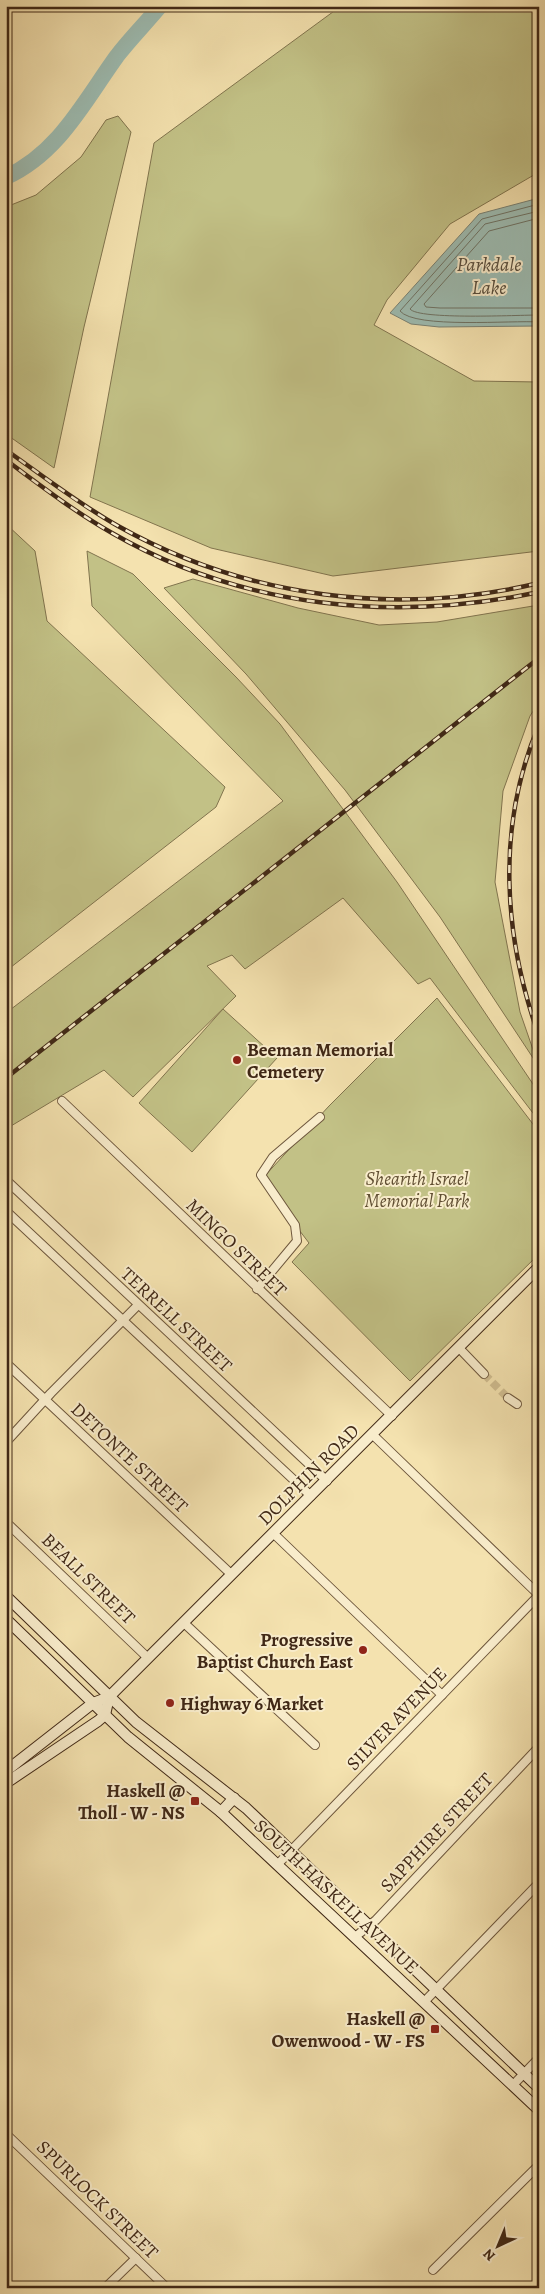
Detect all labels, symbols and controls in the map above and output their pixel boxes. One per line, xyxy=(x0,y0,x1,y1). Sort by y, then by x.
water label: Parkdale Lake xyxy=(457,251,521,301)
place label: Beeman Memorial Cemetery xyxy=(247,1037,393,1085)
marker: Beeman Memorial Cemetery xyxy=(231,1054,243,1066)
park label: Shearith Israel Memorial Park xyxy=(365,1166,469,1214)
street label: MINGO STREET xyxy=(180,1193,293,1303)
street label: TERRELL STREET xyxy=(115,1261,238,1379)
street label: DETONTE STREET xyxy=(65,1397,194,1519)
street label: DOLPHIN ROAD xyxy=(252,1418,365,1531)
street label: BEALL STREET xyxy=(36,1527,141,1631)
place label: Progressive Baptist Church East xyxy=(196,1627,354,1675)
marker: Progressive Baptist Church East xyxy=(357,1644,369,1656)
street label: SILVER AVENUE xyxy=(340,1661,453,1776)
place label: Highway 6 Market xyxy=(180,1691,324,1717)
marker: Highway 6 Market xyxy=(164,1697,176,1709)
street label: SAPPHIRE STREET xyxy=(374,1767,499,1898)
place label: Haskell @ Tholl - W - NS xyxy=(78,1778,185,1826)
marker: Haskell @ Tholl - W - NS xyxy=(189,1795,201,1807)
street label: SOUTH HASKELL AVENUE xyxy=(248,1813,424,1980)
place label: Haskell @ Owenwood - W - FS xyxy=(272,2006,425,2054)
marker: Haskell @ Owenwood - W - FS xyxy=(429,2023,441,2035)
street label: SPURLOCK STREET xyxy=(31,2135,164,2265)
north arrow xyxy=(472,2222,522,2272)
text: N xyxy=(479,2245,500,2265)

